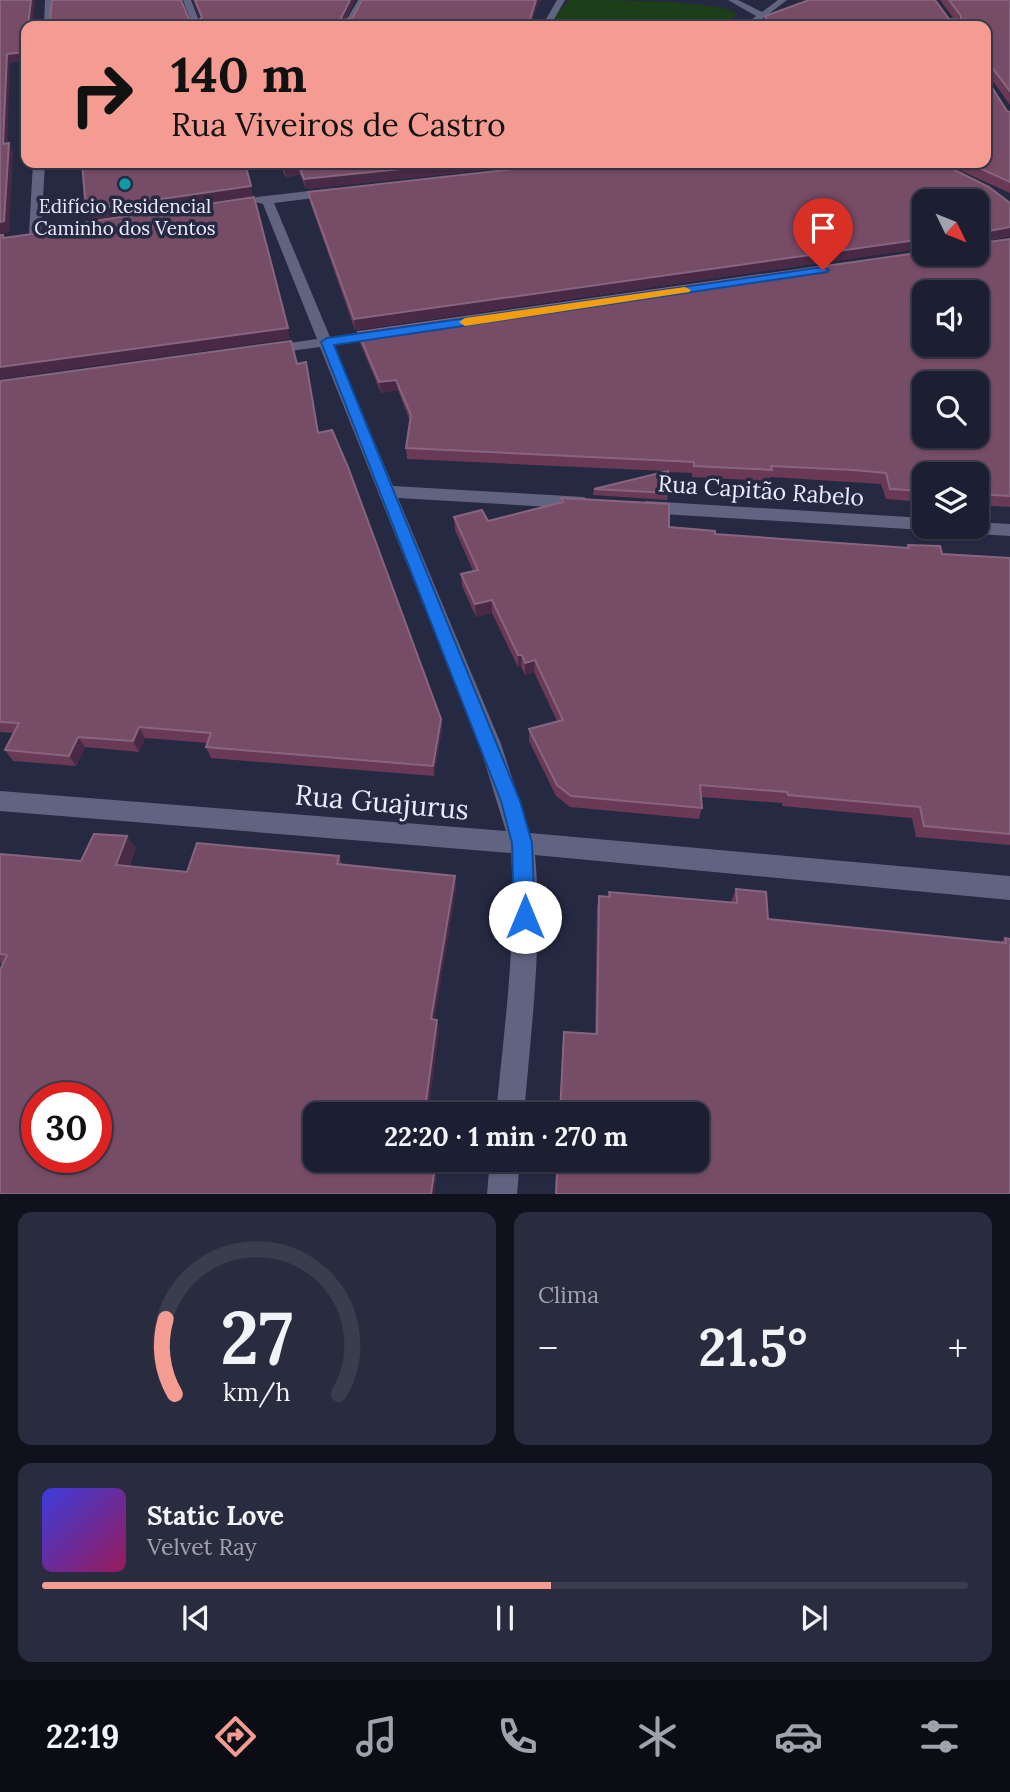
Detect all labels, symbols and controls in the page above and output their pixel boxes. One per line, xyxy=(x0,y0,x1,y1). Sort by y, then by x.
text: 140 m xyxy=(171,43,307,105)
icon: right xyxy=(56,49,147,140)
text: Rua Viveiros de Castro xyxy=(171,104,506,145)
marker: Edifício Residencial Caminho dos Ventos xyxy=(117,176,133,192)
north arrow xyxy=(912,189,989,266)
map controls xyxy=(912,189,989,539)
place label: Edifício Residencial Caminho dos Ventos xyxy=(34,194,216,240)
pin xyxy=(793,198,853,270)
icon: arrive xyxy=(804,209,842,247)
button: sound xyxy=(912,280,989,357)
button: search xyxy=(912,371,989,448)
button: layers xyxy=(912,462,989,539)
street label: Rua Capitão Rabelo xyxy=(657,468,865,512)
street label: Rua Guajurus xyxy=(294,776,470,828)
position arrow xyxy=(488,880,562,954)
speed limit sign: 30 xyxy=(21,1082,112,1173)
text: 22:20 · 1 min · 270 m xyxy=(384,1120,628,1153)
text: Clima xyxy=(538,1280,599,1309)
text: 27 xyxy=(221,1292,293,1385)
text: 21.5° xyxy=(699,1314,807,1380)
text: − xyxy=(538,1324,558,1372)
text: + xyxy=(948,1324,968,1372)
text: km/h xyxy=(223,1376,291,1408)
text: Static Love xyxy=(147,1499,284,1532)
text: Velvet Ray xyxy=(147,1532,257,1561)
icon: previous xyxy=(177,1599,215,1637)
icon: pause xyxy=(486,1599,524,1637)
icon: next xyxy=(795,1599,833,1637)
icon: directions xyxy=(211,1712,260,1761)
icon: music xyxy=(352,1712,401,1761)
icon: phone xyxy=(493,1712,542,1761)
icon: climate xyxy=(633,1712,682,1761)
icon: car xyxy=(774,1712,823,1761)
icon: filters xyxy=(915,1712,964,1761)
text: 22:19 xyxy=(46,1716,119,1757)

